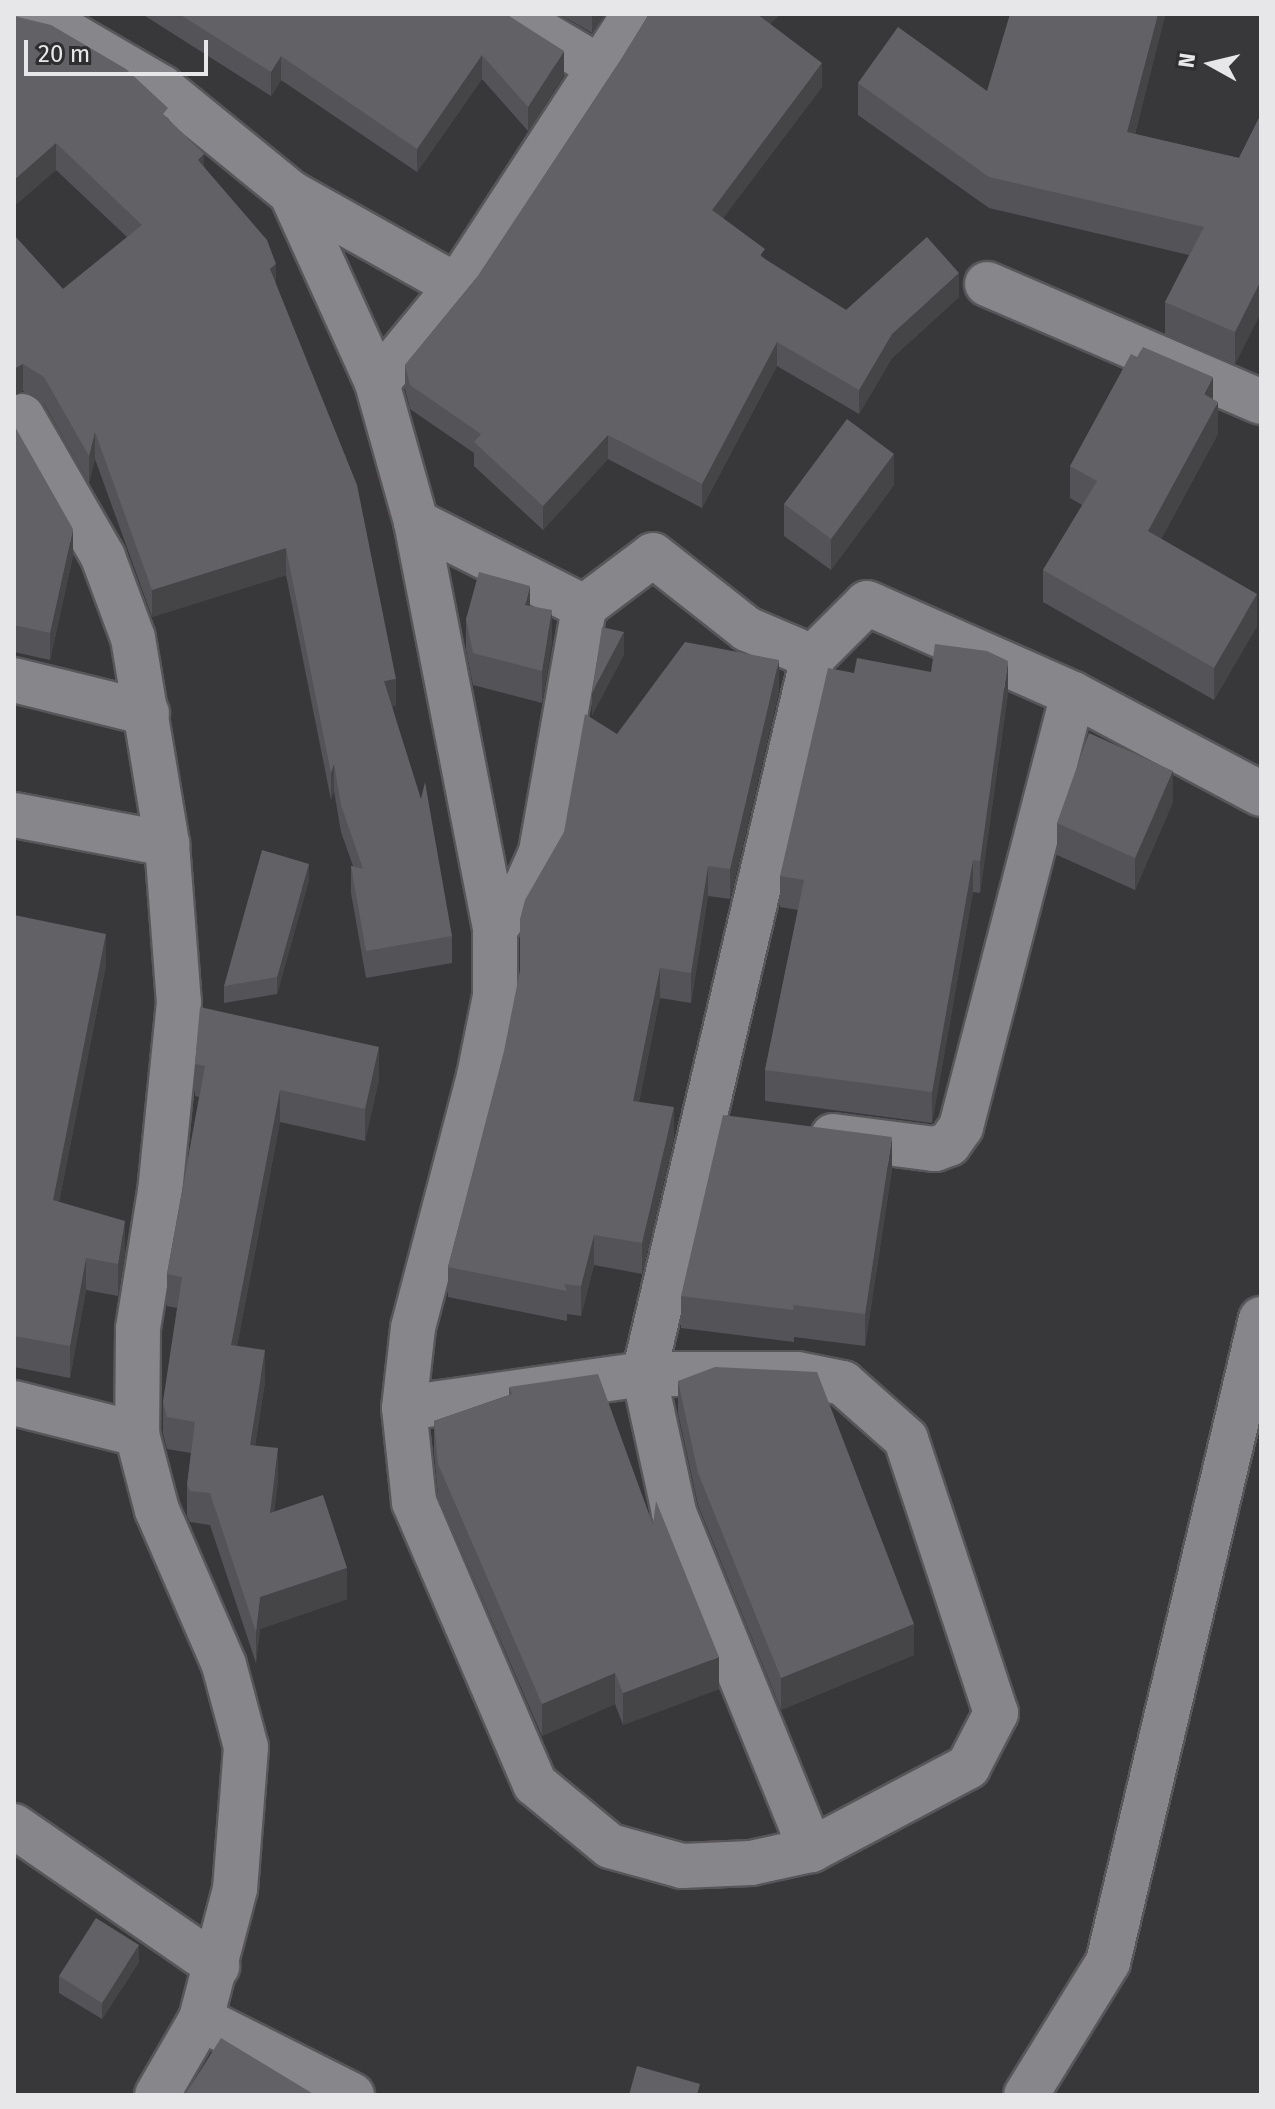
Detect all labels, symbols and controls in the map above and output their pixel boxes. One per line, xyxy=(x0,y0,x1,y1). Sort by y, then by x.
scale bar xyxy=(28,24,212,74)
north arrow xyxy=(1171,24,1251,104)
text: 20 m xyxy=(38,40,90,68)
text: N xyxy=(1172,51,1201,70)

